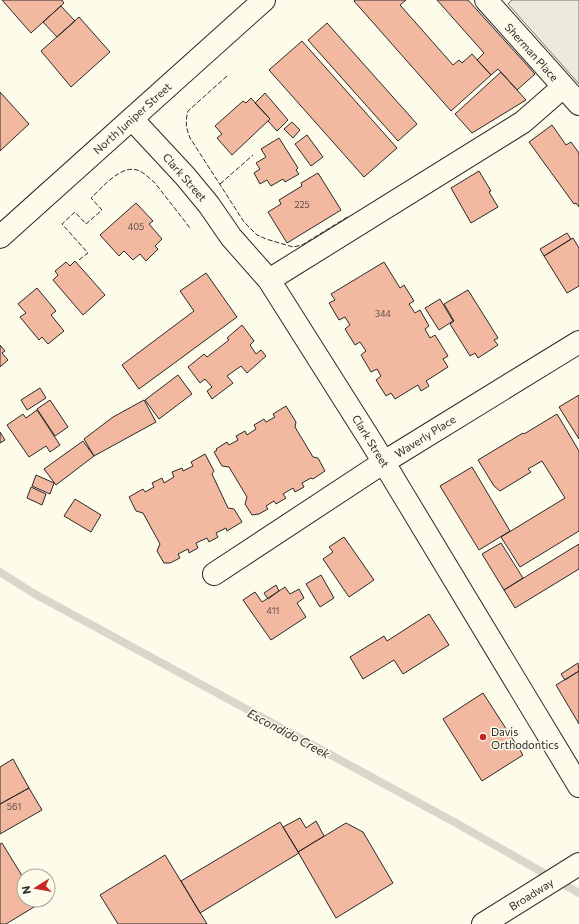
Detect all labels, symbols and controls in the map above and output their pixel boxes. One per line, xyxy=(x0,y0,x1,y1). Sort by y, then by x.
street label: Sherman Place xyxy=(503,20,562,84)
street label: North Juniper Street xyxy=(90,79,175,157)
street label: Clark Street xyxy=(161,150,210,204)
house number: 225 xyxy=(294,199,310,210)
house number: 405 xyxy=(128,221,144,232)
house number: 344 xyxy=(375,308,392,319)
street label: Clark Street xyxy=(350,412,393,470)
street label: Waverly Place xyxy=(392,412,458,460)
house number: 411 xyxy=(267,605,279,616)
water label: Escondido Creek xyxy=(246,705,333,761)
place label: Davis Orthodontics xyxy=(491,725,559,751)
marker: Davis Orthodontics xyxy=(478,732,488,742)
house number: 561 xyxy=(7,801,21,812)
north arrow xyxy=(16,868,56,908)
street label: Broadway xyxy=(506,875,556,913)
text: N xyxy=(19,885,33,895)

